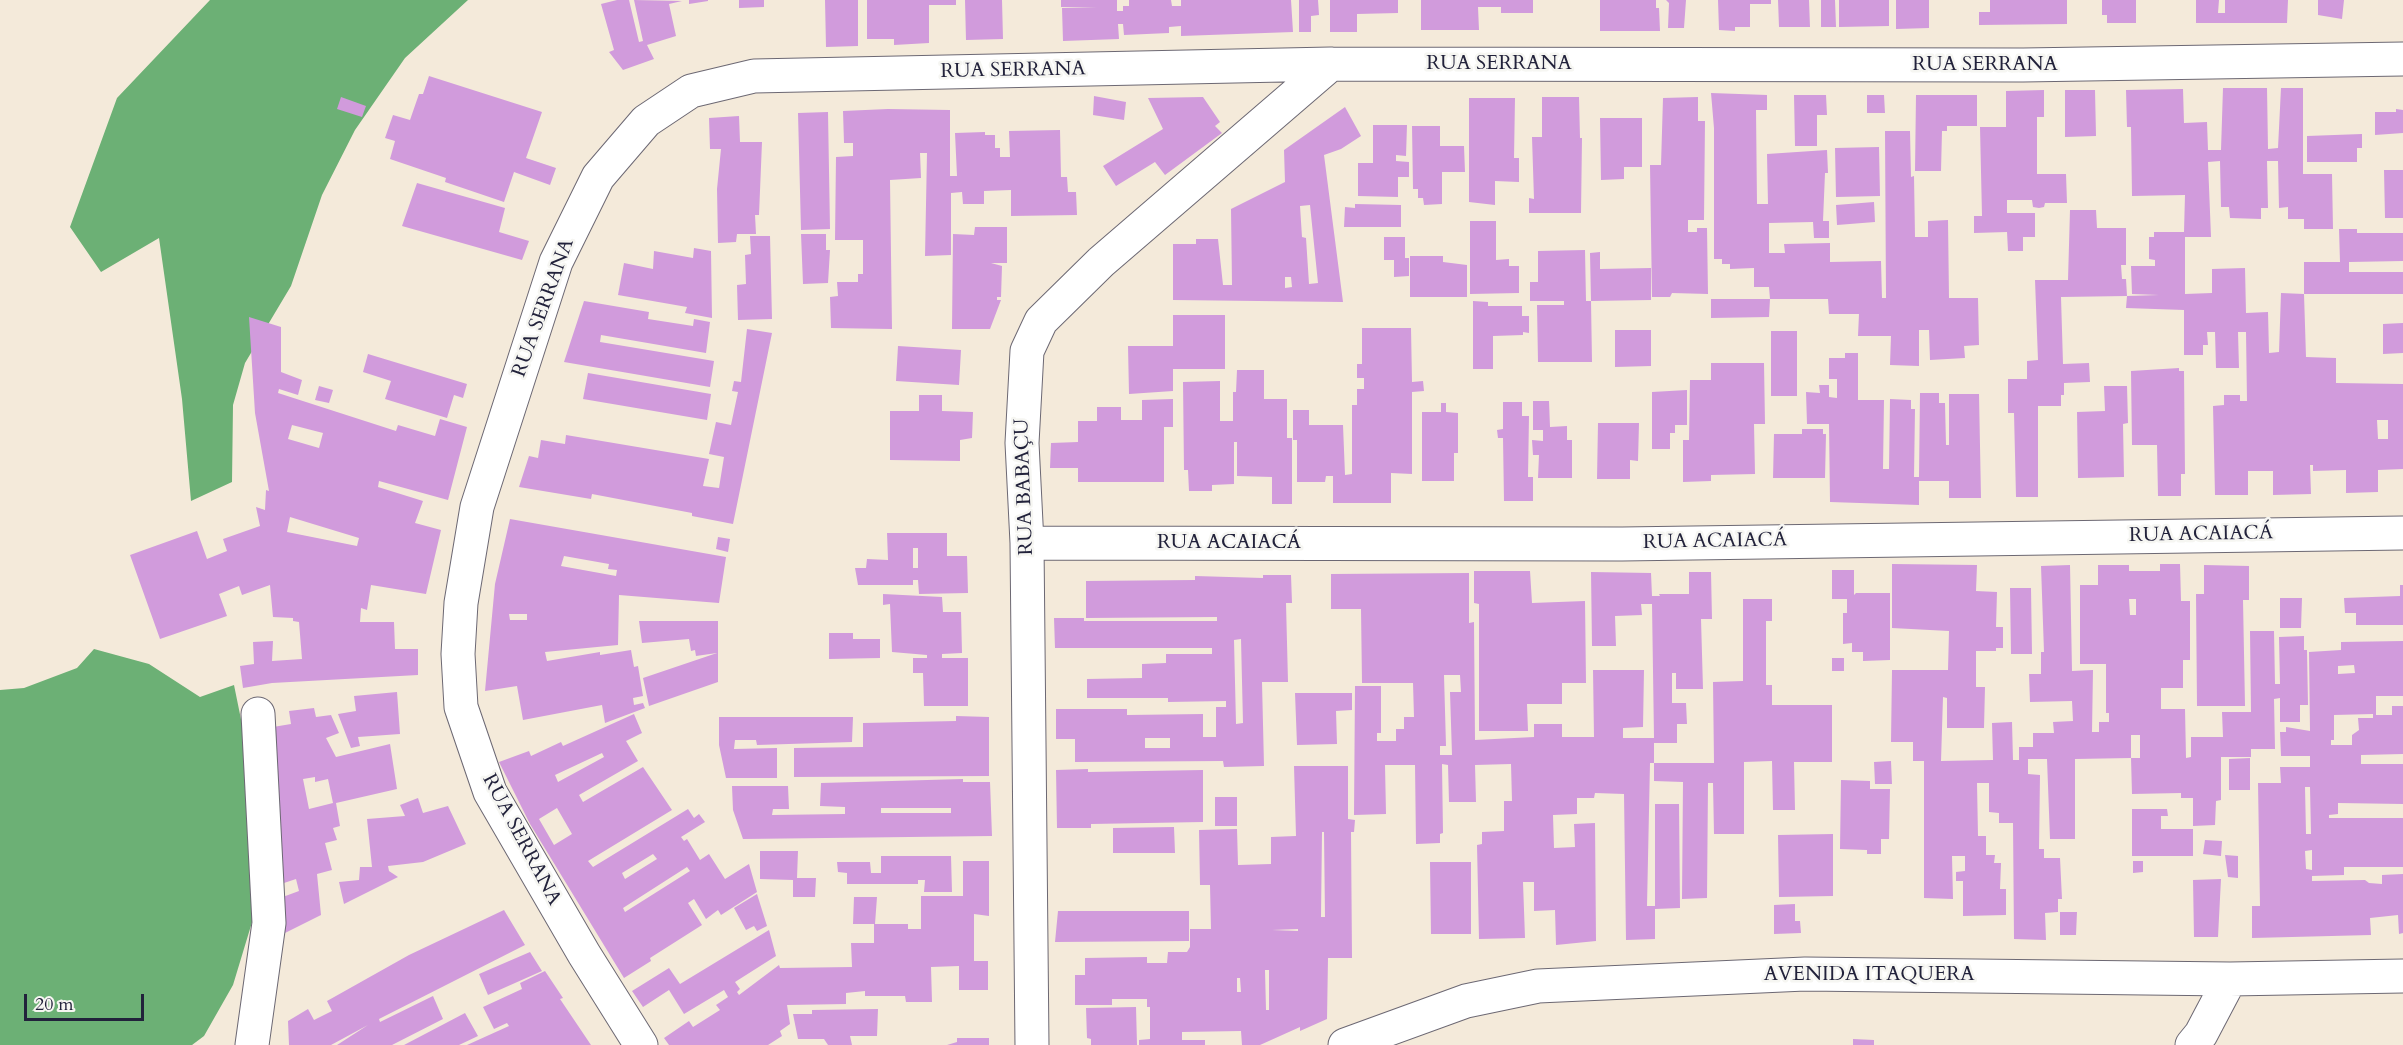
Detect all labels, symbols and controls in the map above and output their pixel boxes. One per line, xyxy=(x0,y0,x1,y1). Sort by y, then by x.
street label: RUA SERRANA xyxy=(1426,52,1572,76)
street label: RUA SERRANA xyxy=(1912,53,2058,77)
street label: RUA SERRANA xyxy=(940,58,1086,84)
street label: RUA SERRANA xyxy=(508,236,580,380)
street label: RUA BABAÇU xyxy=(1011,418,1039,556)
street label: RUA ACAIACÁ xyxy=(2129,522,2273,548)
street label: RUA ACAIACÁ xyxy=(1643,529,1787,555)
street label: RUA ACAIACÁ xyxy=(1157,531,1301,555)
street label: RUA SERRANA xyxy=(476,770,566,910)
street label: AVENIDA ITAQUERA xyxy=(1764,963,1974,987)
scale bar xyxy=(27,982,147,1020)
text: 20 m xyxy=(35,992,74,1017)

